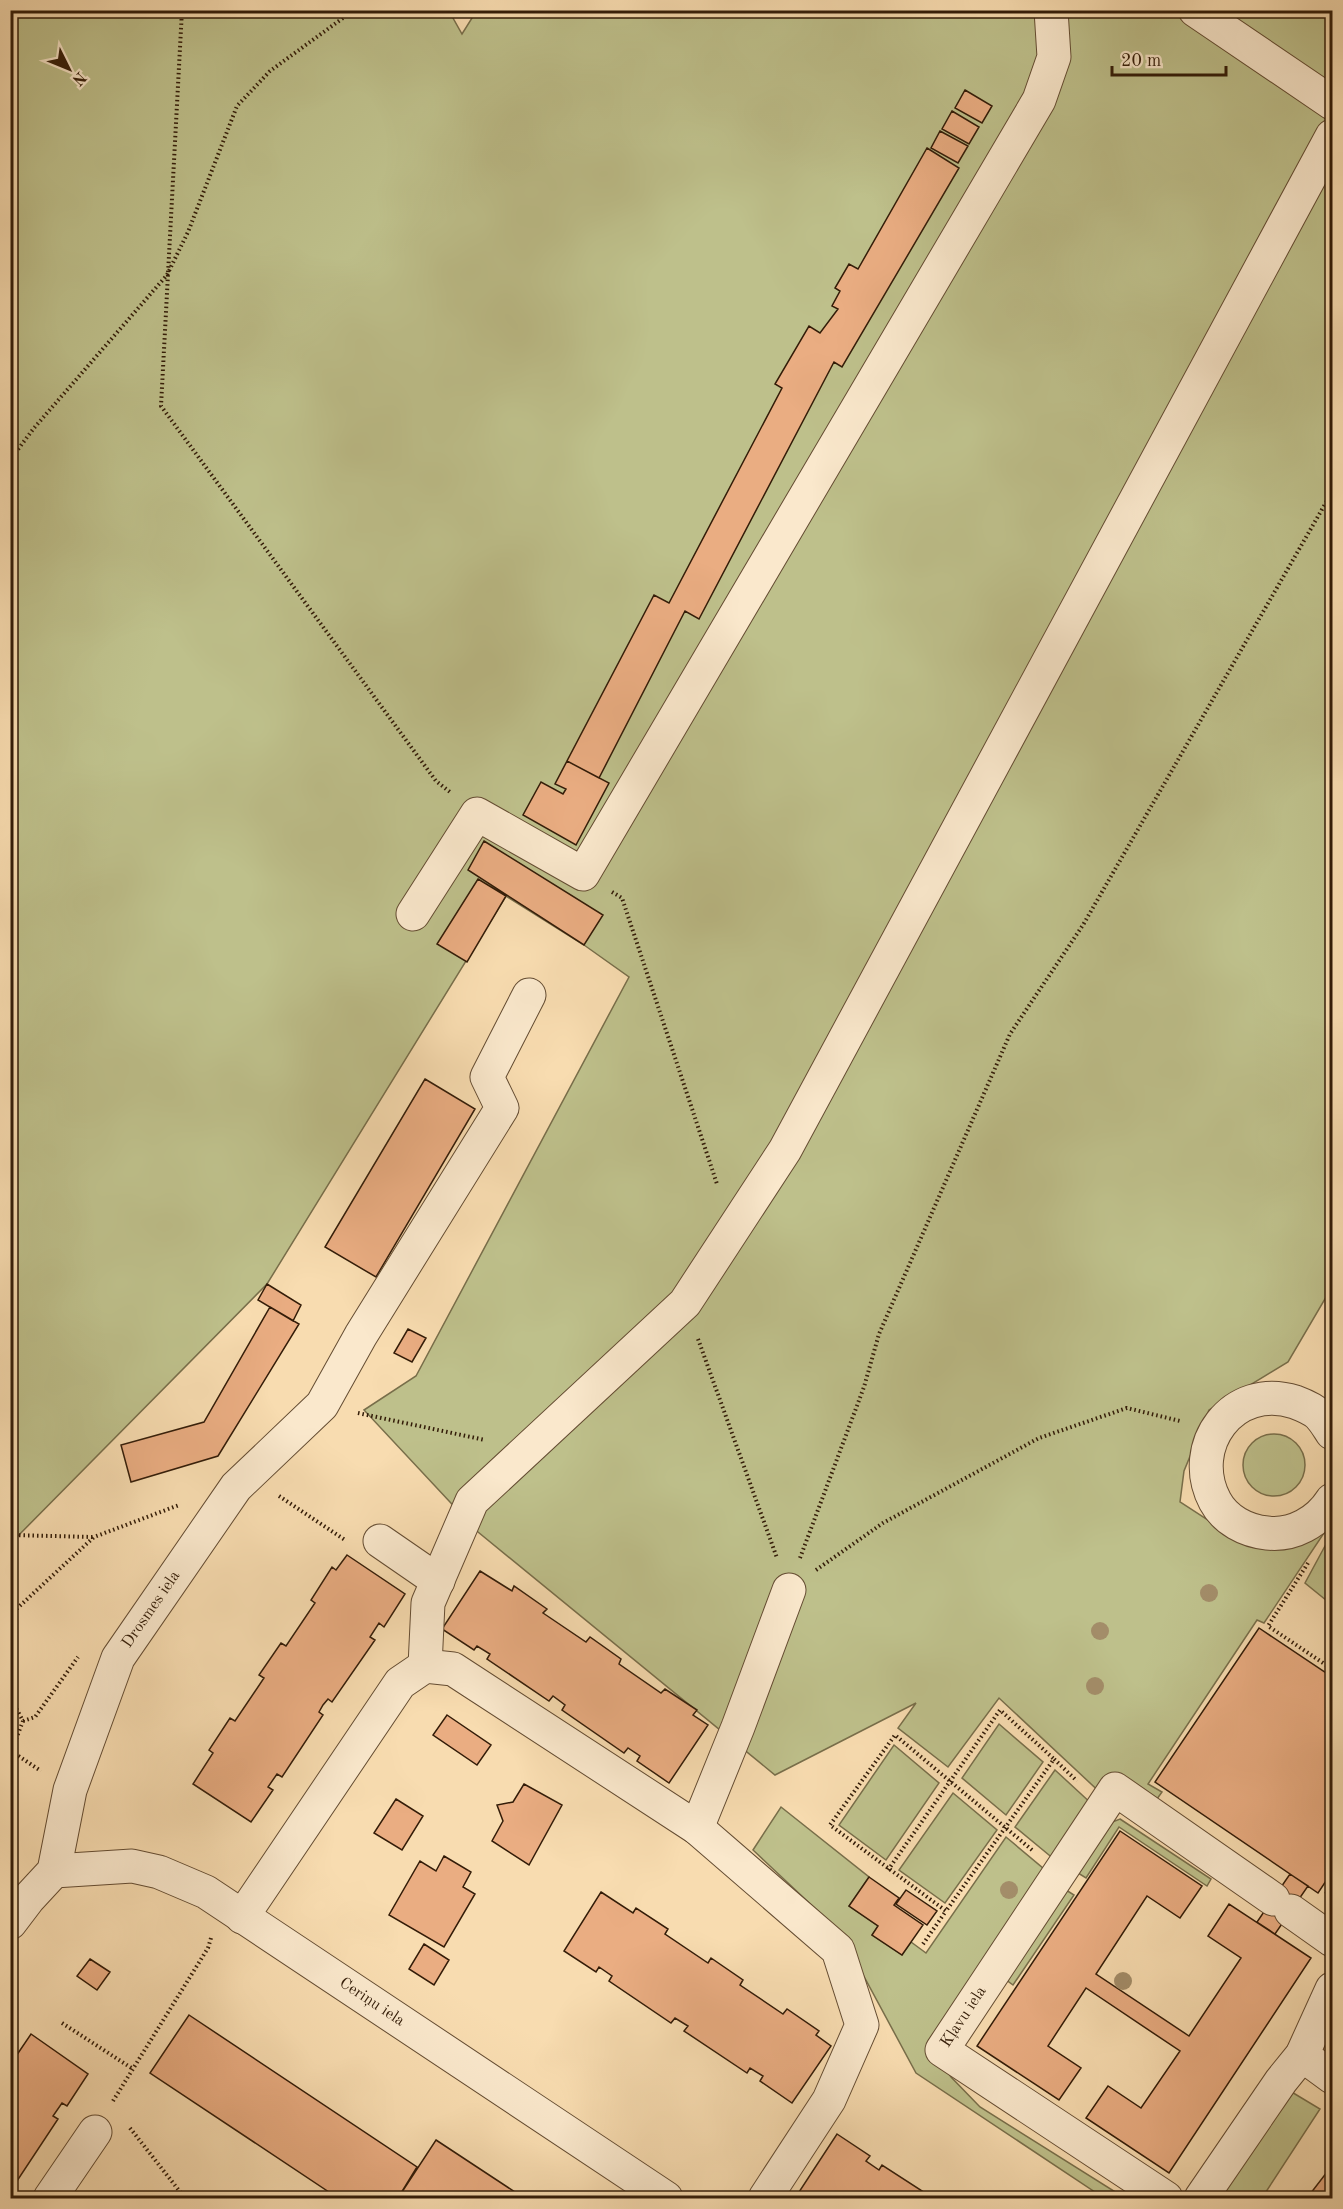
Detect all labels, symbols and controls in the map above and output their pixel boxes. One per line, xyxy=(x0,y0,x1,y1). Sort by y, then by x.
north arrow xyxy=(39,39,99,99)
scale bar xyxy=(1112,39,1226,77)
text: 20 m xyxy=(1121,52,1161,70)
text: N xyxy=(68,68,89,88)
street label: Drosmes iela xyxy=(119,1568,183,1651)
street label: Ceriņu iela xyxy=(336,1975,407,2030)
street label: Kļavu iela xyxy=(938,1984,990,2050)

